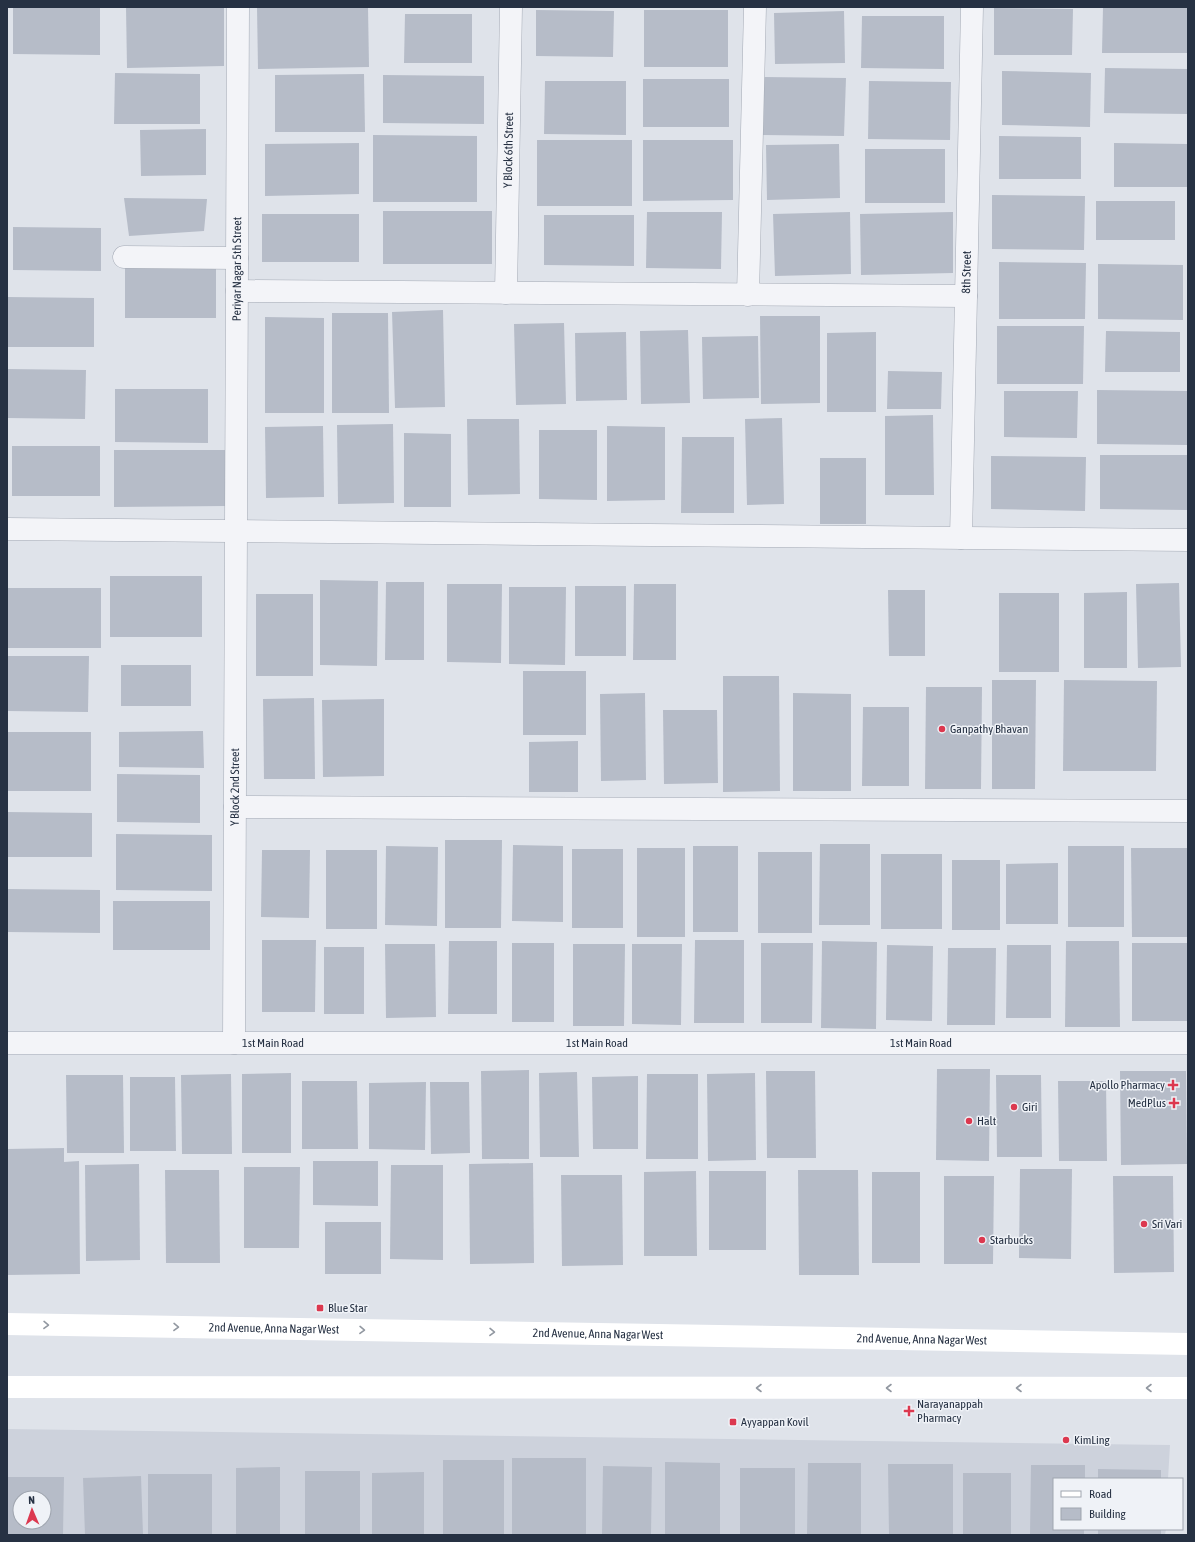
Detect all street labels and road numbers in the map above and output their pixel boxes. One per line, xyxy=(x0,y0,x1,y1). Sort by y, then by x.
street label: Y Block 6th Street xyxy=(501,111,516,188)
street label: Periyar Nagar 5th Street xyxy=(230,216,244,321)
street label: 8th Street xyxy=(959,250,974,294)
street label: Y Block 2nd Street xyxy=(228,747,242,826)
street label: 1st Main Road xyxy=(242,1036,304,1050)
street label: 1st Main Road xyxy=(566,1036,628,1050)
street label: 1st Main Road xyxy=(890,1036,952,1050)
street label: 2nd Avenue, Anna Nagar West xyxy=(209,1320,340,1337)
street label: 2nd Avenue, Anna Nagar West xyxy=(533,1326,664,1342)
street label: 2nd Avenue, Anna Nagar West xyxy=(856,1331,988,1348)

